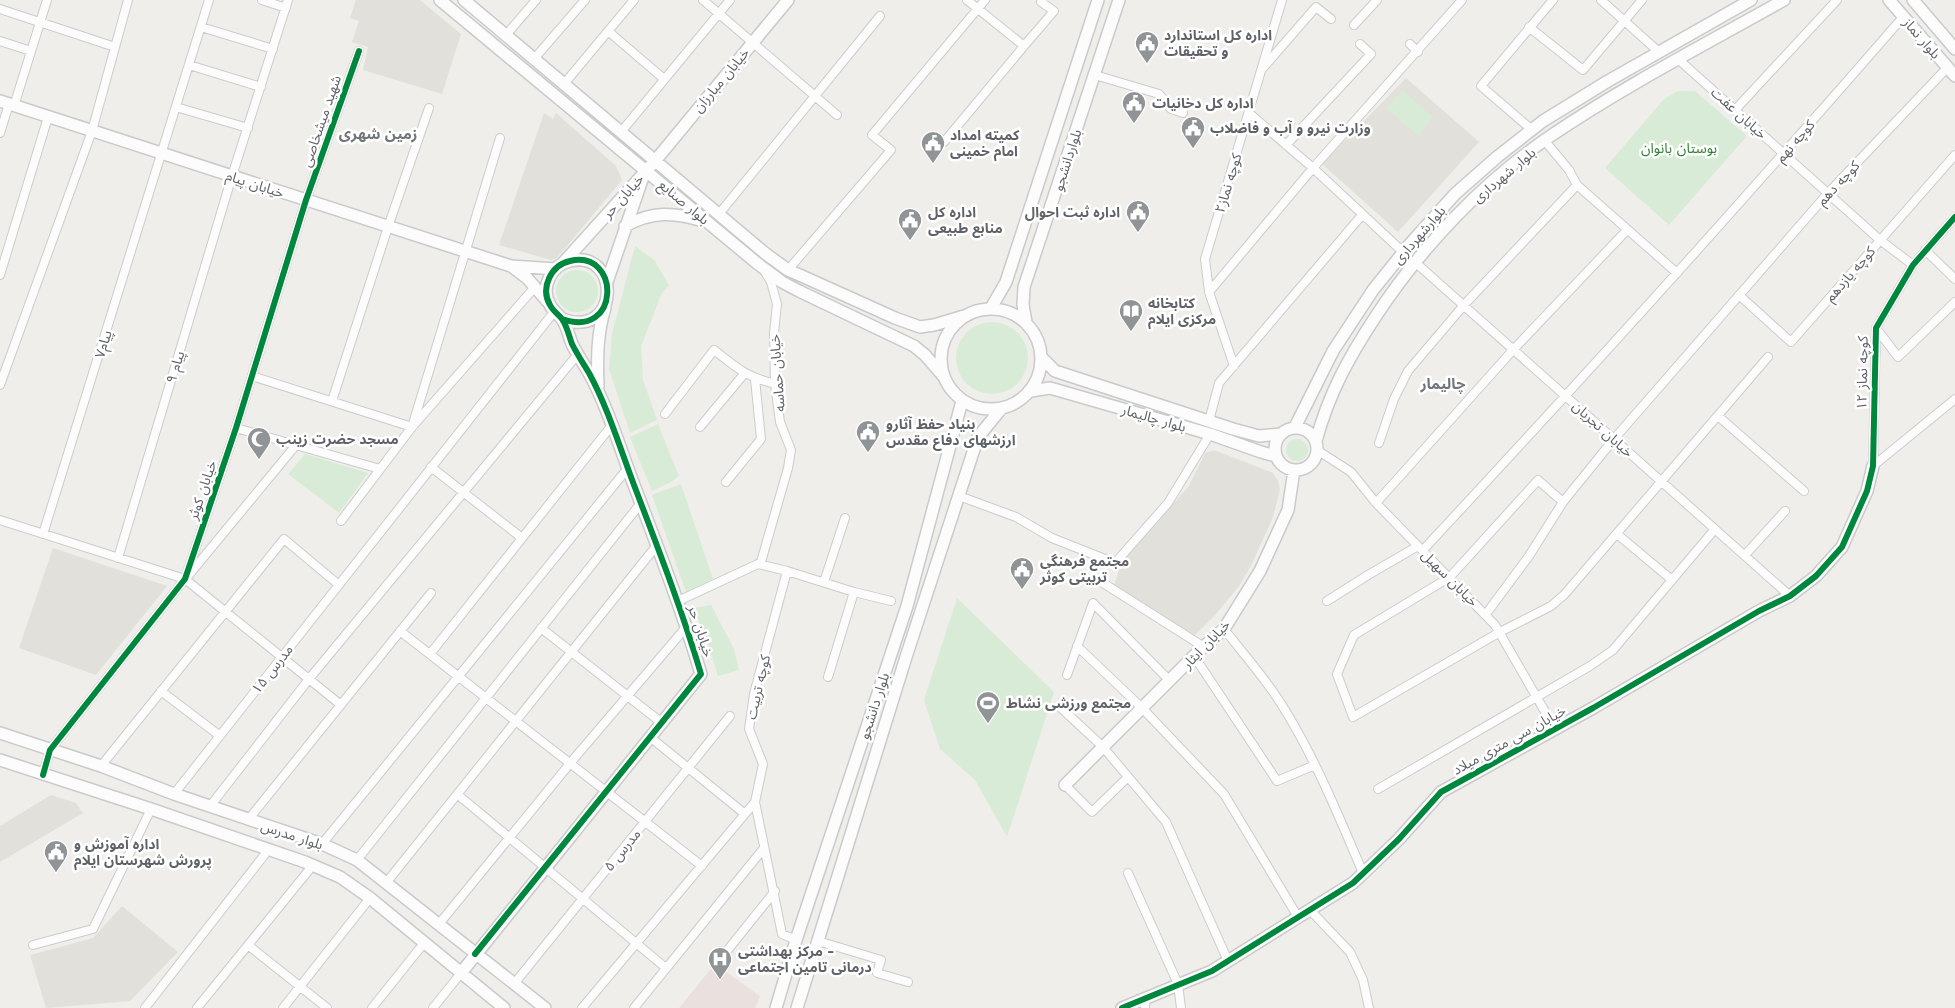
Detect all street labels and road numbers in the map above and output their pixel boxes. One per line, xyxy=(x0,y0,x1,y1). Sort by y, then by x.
street label: بلوار نماز xyxy=(1899,14,1944,63)
street label: خیابان مبارزان xyxy=(690,45,753,116)
street label: شهید میشخاصی xyxy=(298,73,345,169)
street label: خیابان عفت xyxy=(1707,84,1770,143)
street label: کوچه نهم xyxy=(1772,116,1820,167)
street label: بلواردانشجو xyxy=(1050,127,1085,193)
street label: بلوار شهرداری xyxy=(1469,144,1539,207)
street label: کوچه نماز۲ xyxy=(1211,151,1247,215)
street label: کوچه دهم xyxy=(1813,157,1865,211)
street label: خیابان پیام xyxy=(223,167,286,204)
street label: خیابان حر xyxy=(598,171,648,223)
street label: بلوار صنایع xyxy=(654,176,713,230)
street label: بلوارشهرداری xyxy=(1389,203,1449,268)
street label: کوچه یازدهم xyxy=(1822,243,1881,307)
street label: پیام۷ xyxy=(91,328,118,361)
street label: خیابان حماسه xyxy=(766,333,789,412)
street label: کوچه نماز ۱۲ xyxy=(1853,336,1873,410)
street label: پیام ۹ xyxy=(163,349,190,386)
street label: خیابان تجریان xyxy=(1569,398,1637,461)
street label: بلوار چالیمار xyxy=(1118,401,1188,437)
street label: خیابان کوثر xyxy=(184,458,221,523)
street label: خیابان سهیل xyxy=(1418,546,1482,610)
street label: خیابان حر xyxy=(684,602,717,659)
street label: خیابان ایثار xyxy=(1178,616,1234,673)
street label: مدرس ۱۵ xyxy=(248,642,297,697)
street label: کوچه تربیت xyxy=(743,653,775,721)
street label: بلوار دانشجو xyxy=(856,670,893,742)
street label: خیابان سی متری میلاد xyxy=(1450,702,1569,779)
street label: بلوار مدرس xyxy=(259,817,325,854)
street label: مدرس ۵ xyxy=(600,826,644,875)

